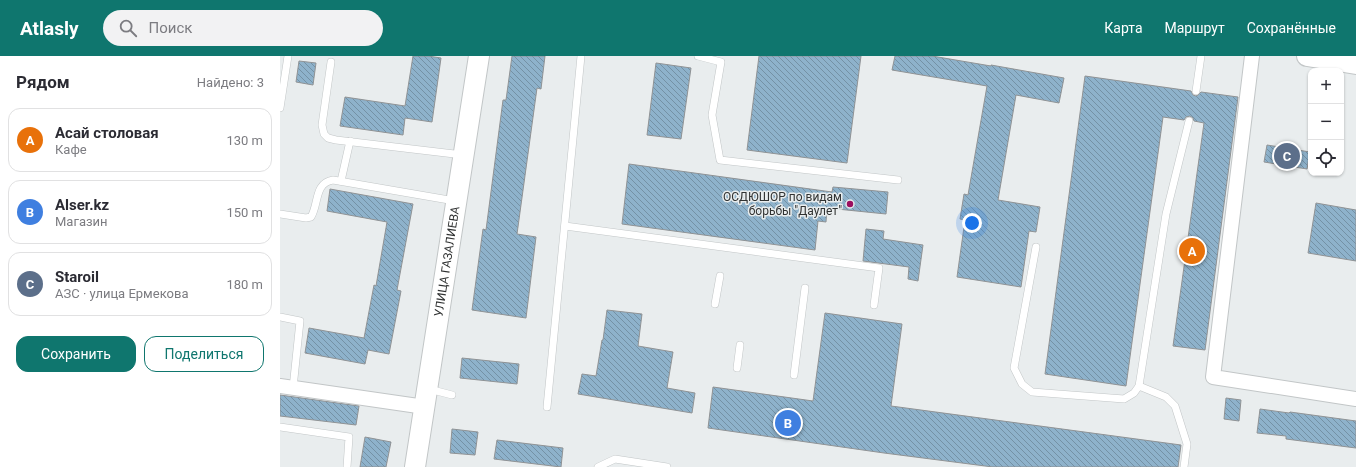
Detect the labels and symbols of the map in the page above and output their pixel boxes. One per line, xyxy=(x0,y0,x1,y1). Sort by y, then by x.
pin: C xyxy=(1274,141,1300,171)
place label: ОСДЮШОР по видам борьбы "Даулет" xyxy=(723,190,842,218)
marker: ОСДЮШОР по видам борьбы "Даулет" xyxy=(845,199,855,209)
street label: УЛИЦА ГАЗАЛИЕВА xyxy=(431,205,463,318)
your location xyxy=(962,213,982,233)
pin: A xyxy=(1179,236,1205,266)
pin: B xyxy=(775,408,801,438)

